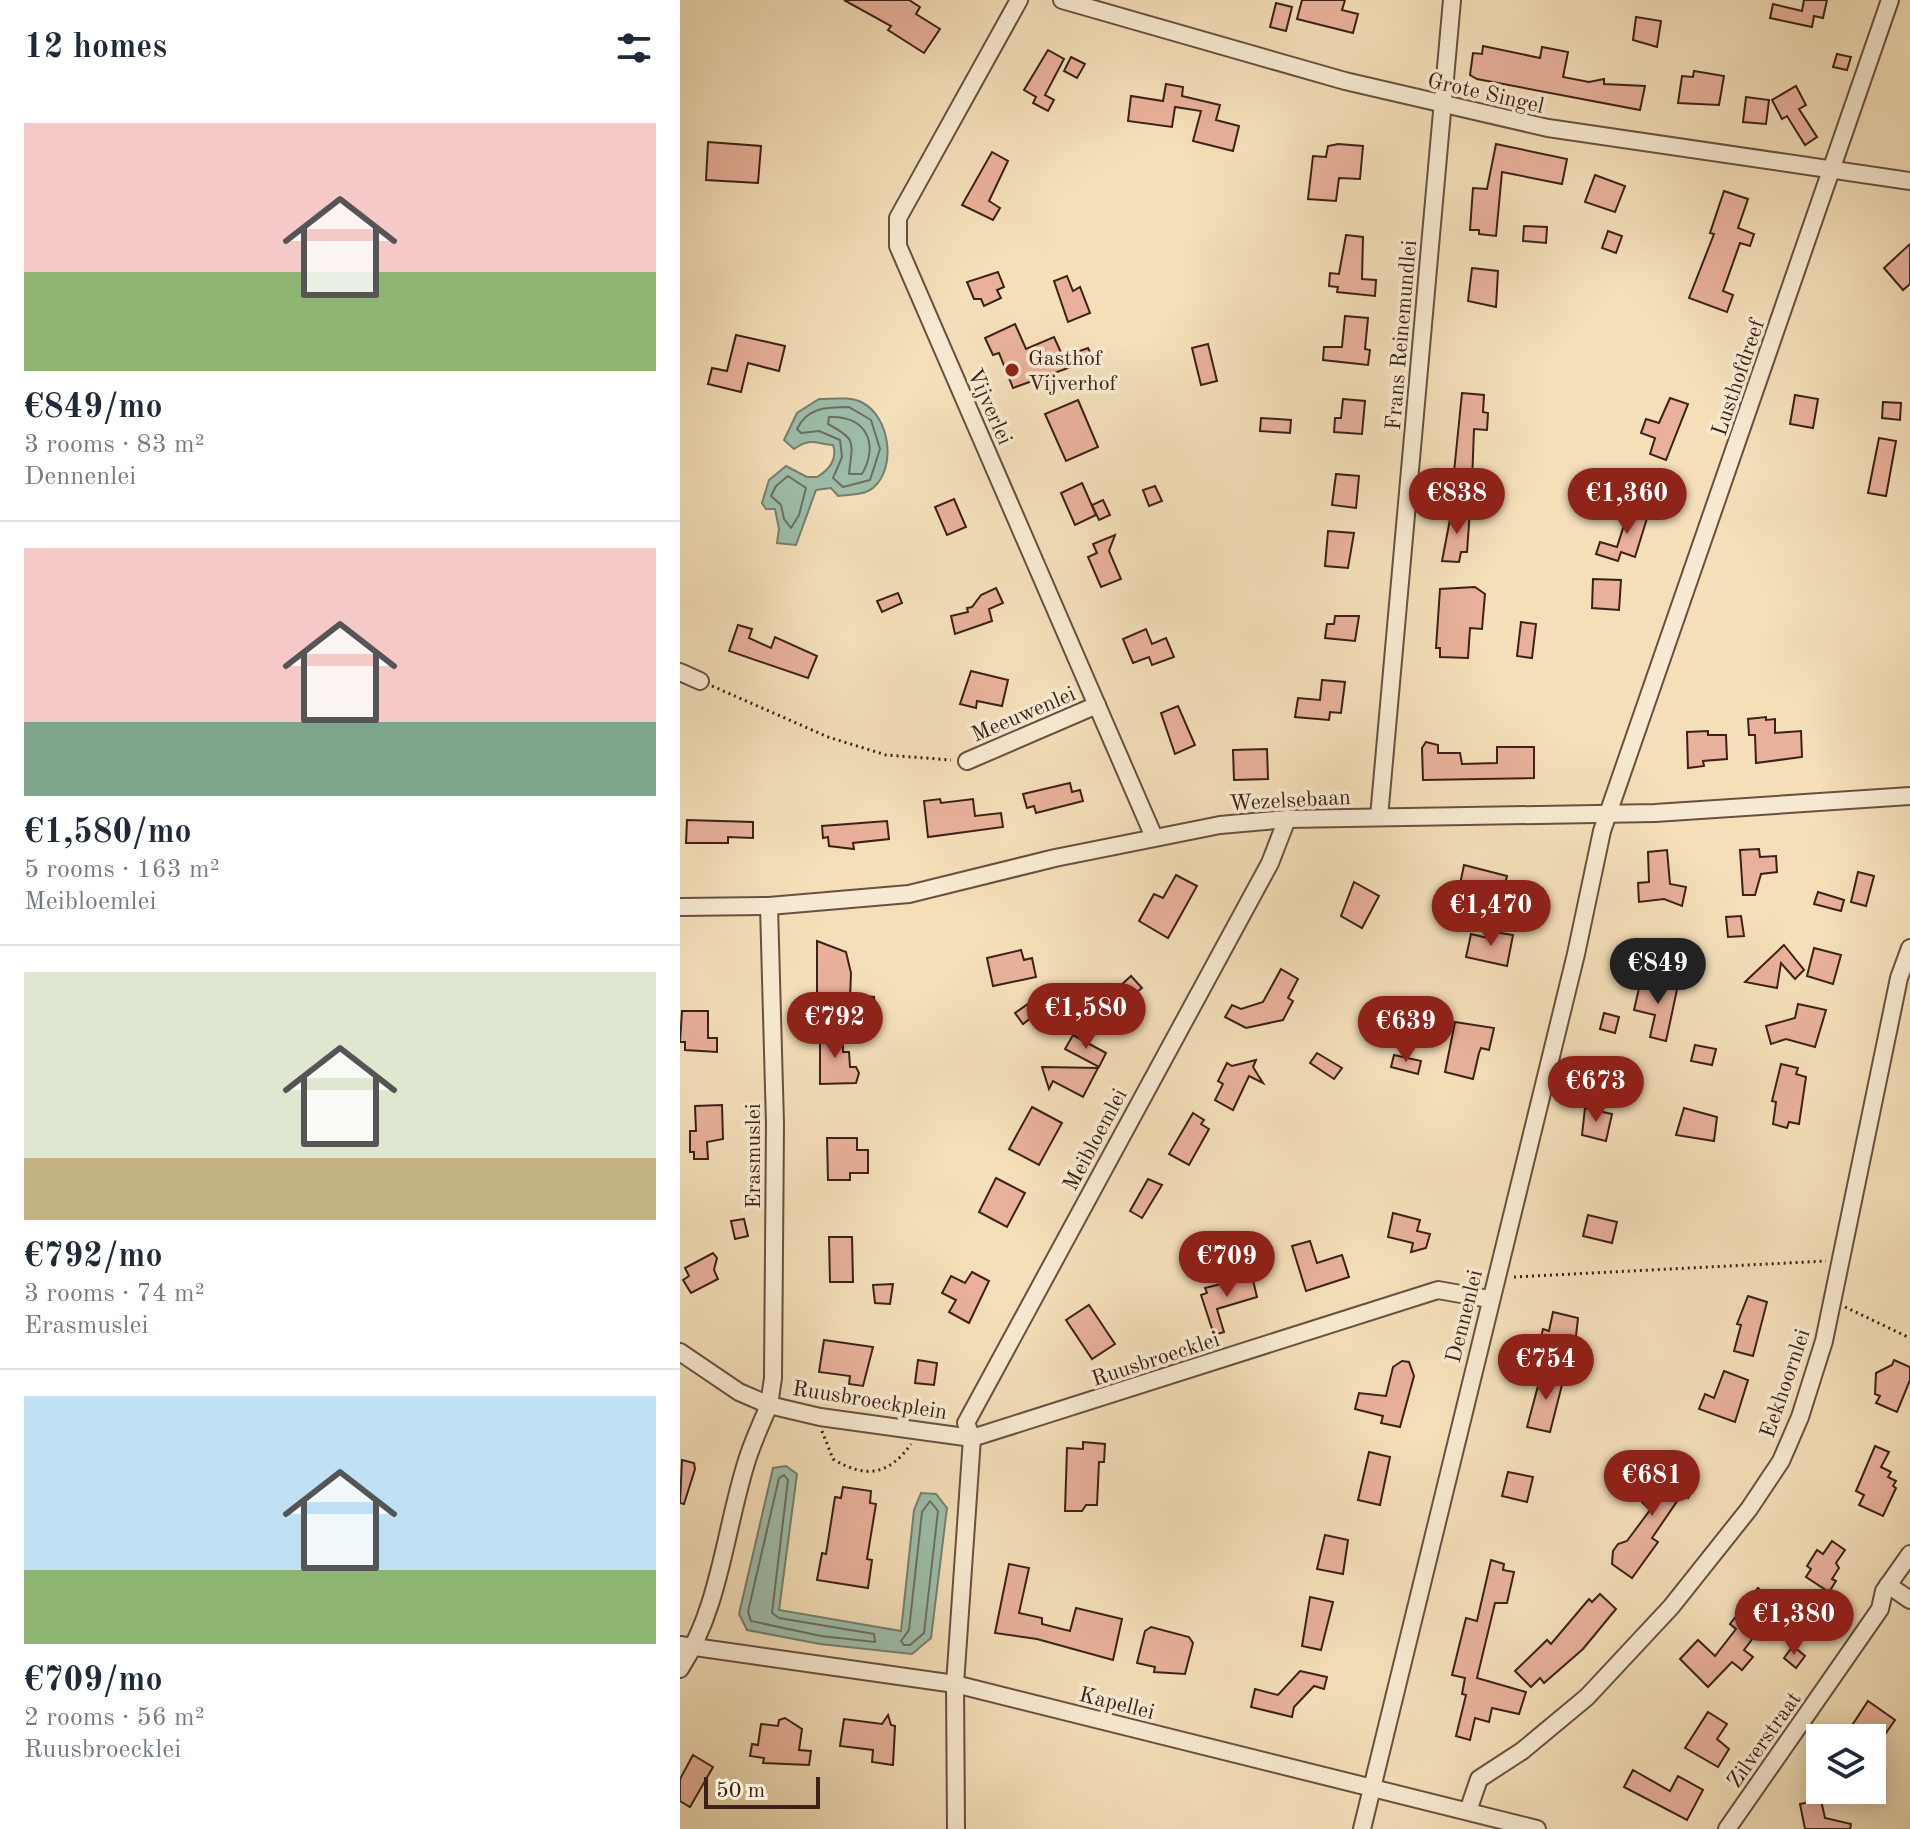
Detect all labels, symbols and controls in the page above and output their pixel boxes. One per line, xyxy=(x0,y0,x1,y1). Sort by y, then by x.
icon: filters xyxy=(612,26,656,70)
text: 12 homes xyxy=(24,31,167,65)
street label: Grote Singel xyxy=(1425,70,1546,118)
icon: home xyxy=(268,175,412,319)
street label: Frans Reinemundlei xyxy=(1383,239,1421,431)
street label: Lusthofdreef xyxy=(1709,316,1769,439)
place label: Gasthof Vijverhof xyxy=(1028,348,1118,395)
marker: Gasthof Vijverhof xyxy=(1003,361,1021,379)
street label: Vijverlei xyxy=(963,365,1016,448)
text: €849/mo xyxy=(24,391,163,425)
text: 3 rooms · 83 m² xyxy=(24,432,205,458)
text: Dennenlei xyxy=(24,464,136,490)
pin: €838 xyxy=(1410,468,1504,536)
pin: €1,360 xyxy=(1562,468,1692,536)
text: €838 xyxy=(1427,481,1487,507)
text: €1,360 xyxy=(1586,481,1668,507)
icon: home xyxy=(268,600,412,744)
street label: Meeuwenlei xyxy=(969,683,1079,747)
street label: Wezelsebaan xyxy=(1229,787,1352,815)
text: €1,580/mo xyxy=(24,816,192,850)
text: 5 rooms · 163 m² xyxy=(24,857,220,883)
pin: €1,470 xyxy=(1426,880,1556,948)
text: Meibloemlei xyxy=(24,889,157,915)
text: €1,470 xyxy=(1450,893,1532,919)
pin: €849 xyxy=(1611,938,1705,1006)
text: €849 xyxy=(1628,951,1688,977)
pin: €1,580 xyxy=(1021,983,1151,1051)
pin: €792 xyxy=(788,992,882,1060)
text: €1,580 xyxy=(1045,996,1127,1022)
pin: €639 xyxy=(1359,996,1453,1064)
text: €792 xyxy=(805,1005,865,1031)
text: €639 xyxy=(1376,1009,1436,1035)
icon: home xyxy=(268,1024,412,1168)
pin: €673 xyxy=(1549,1056,1643,1124)
text: €673 xyxy=(1566,1069,1626,1095)
street label: Meibloemlei xyxy=(1060,1085,1132,1195)
street label: Erasmuslei xyxy=(743,1103,765,1209)
pin: €709 xyxy=(1180,1231,1274,1299)
text: €792/mo xyxy=(24,1240,163,1274)
text: €709 xyxy=(1197,1244,1257,1270)
street label: Dennenlei xyxy=(1443,1268,1487,1365)
text: 3 rooms · 74 m² xyxy=(24,1281,205,1307)
text: Erasmuslei xyxy=(24,1313,149,1339)
street label: Eekhoornlei xyxy=(1757,1326,1815,1441)
street label: Ruusbroecklei xyxy=(1089,1329,1222,1391)
pin: €754 xyxy=(1499,1334,1593,1402)
text: €754 xyxy=(1516,1347,1576,1373)
street label: Ruusbroeckplein xyxy=(791,1378,949,1424)
icon: home xyxy=(268,1448,412,1592)
pin: €681 xyxy=(1605,1450,1699,1518)
text: €681 xyxy=(1622,1463,1682,1489)
pin: €1,380 xyxy=(1729,1589,1859,1657)
text: €1,380 xyxy=(1753,1602,1835,1628)
text: €709/mo xyxy=(24,1664,163,1698)
street label: Kapellei xyxy=(1077,1684,1157,1724)
street label: Zilverstraat xyxy=(1724,1688,1806,1792)
text: 2 rooms · 56 m² xyxy=(24,1705,205,1731)
map controls xyxy=(1806,1724,1886,1804)
button: layers xyxy=(1806,1724,1886,1804)
text: Ruusbroecklei xyxy=(24,1737,181,1763)
scale bar xyxy=(704,1773,820,1809)
text: 50 m xyxy=(716,1780,765,1802)

